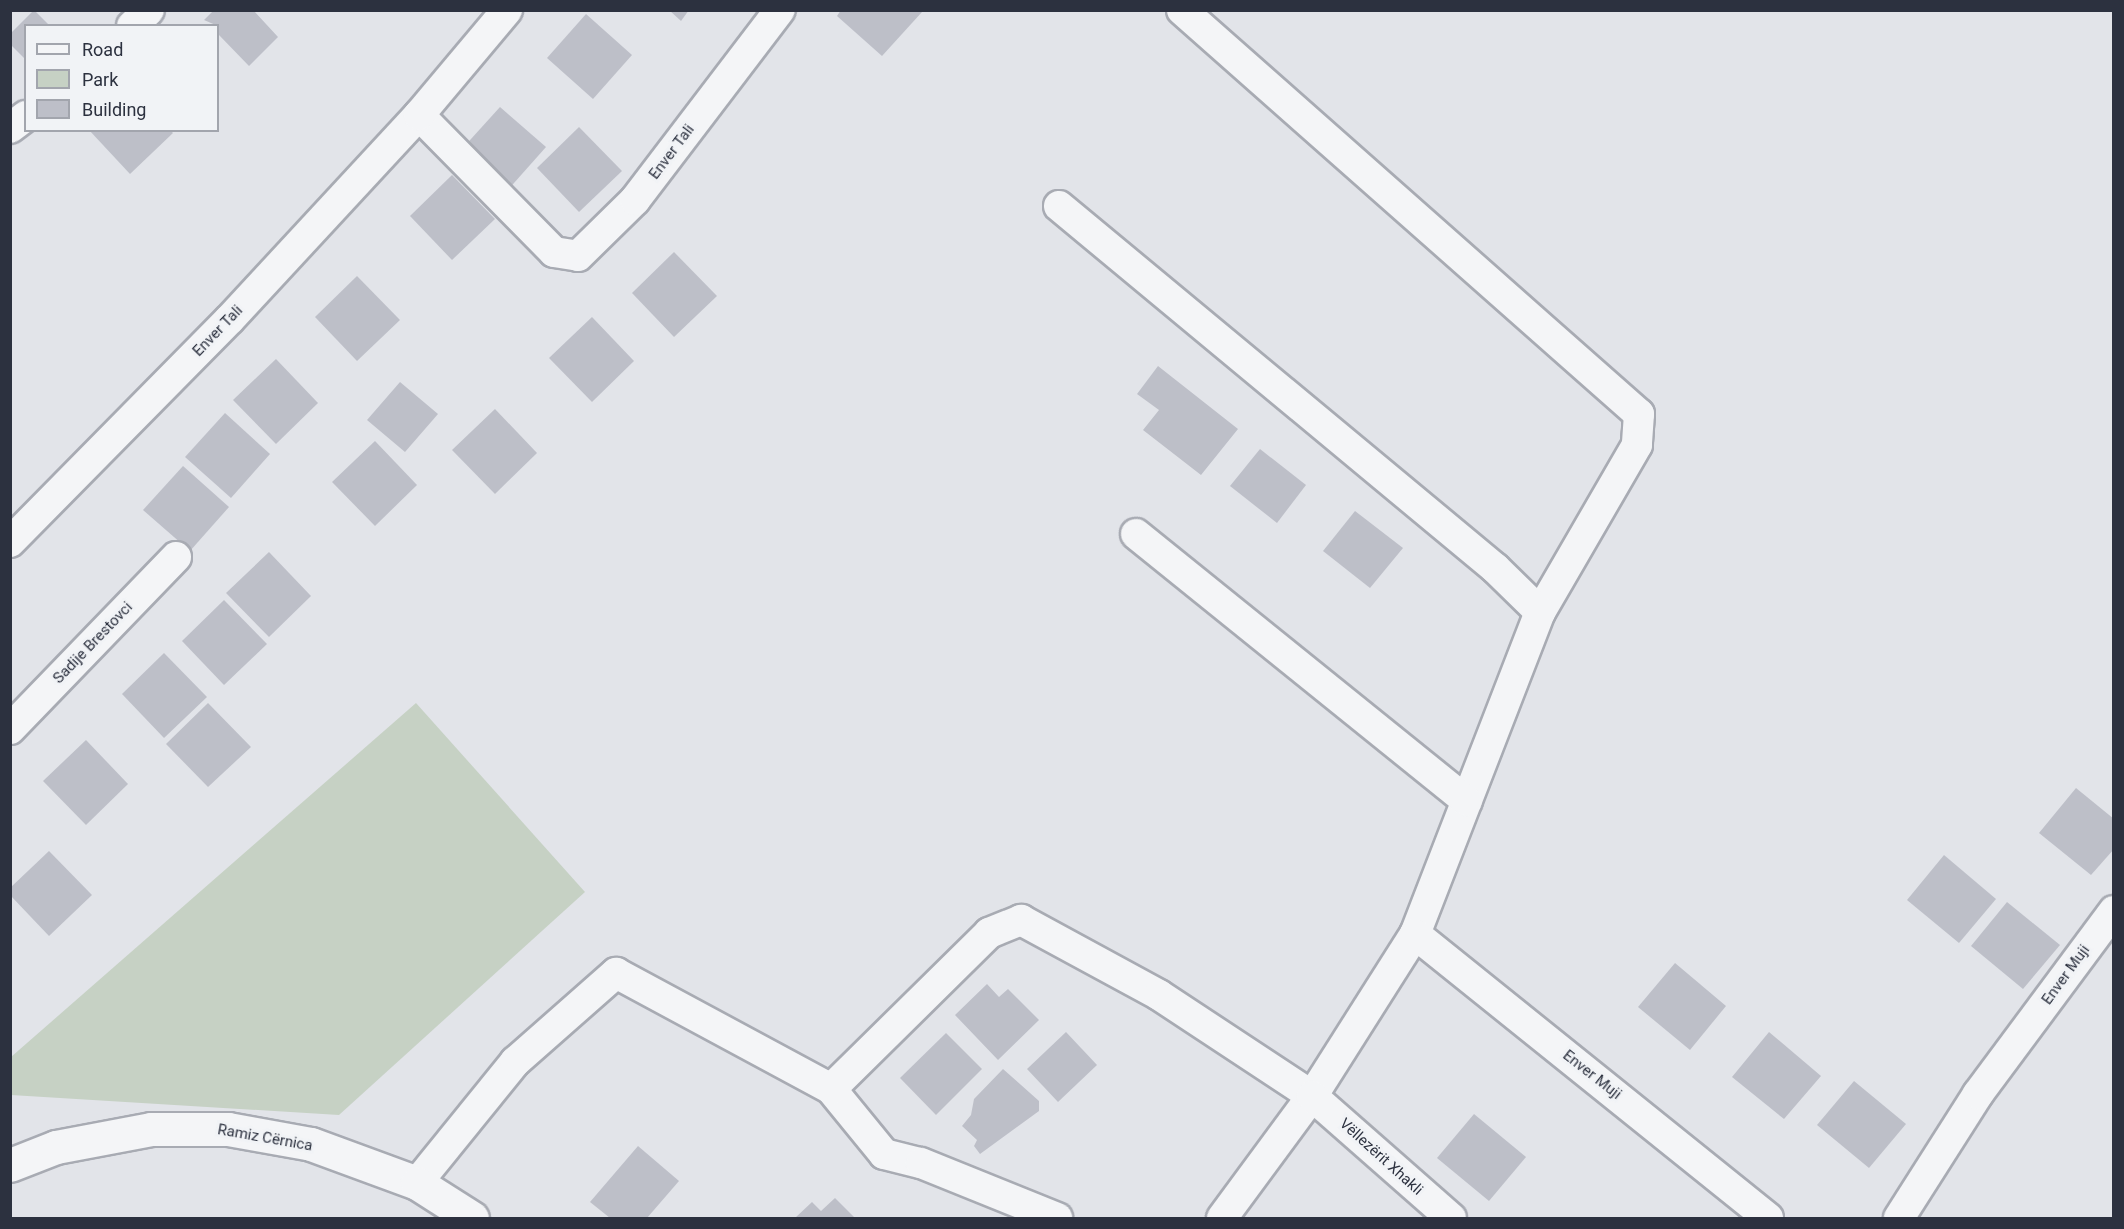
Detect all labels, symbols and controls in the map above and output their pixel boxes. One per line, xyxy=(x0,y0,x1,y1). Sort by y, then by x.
legend xyxy=(24,24,219,132)
text: Road xyxy=(82,39,123,60)
text: Park xyxy=(82,69,118,90)
text: Building xyxy=(82,99,146,120)
street label: Enver Tali xyxy=(645,121,699,183)
street label: Enver Tali xyxy=(189,302,247,360)
street label: Sadije Brestovci xyxy=(50,599,136,687)
street label: Enver Muji xyxy=(2038,942,2094,1008)
street label: Enver Muji xyxy=(1559,1047,1625,1103)
street label: Vëllezërit Xhakli xyxy=(1336,1115,1426,1199)
street label: Ramiz Cërnica xyxy=(216,1121,314,1155)

